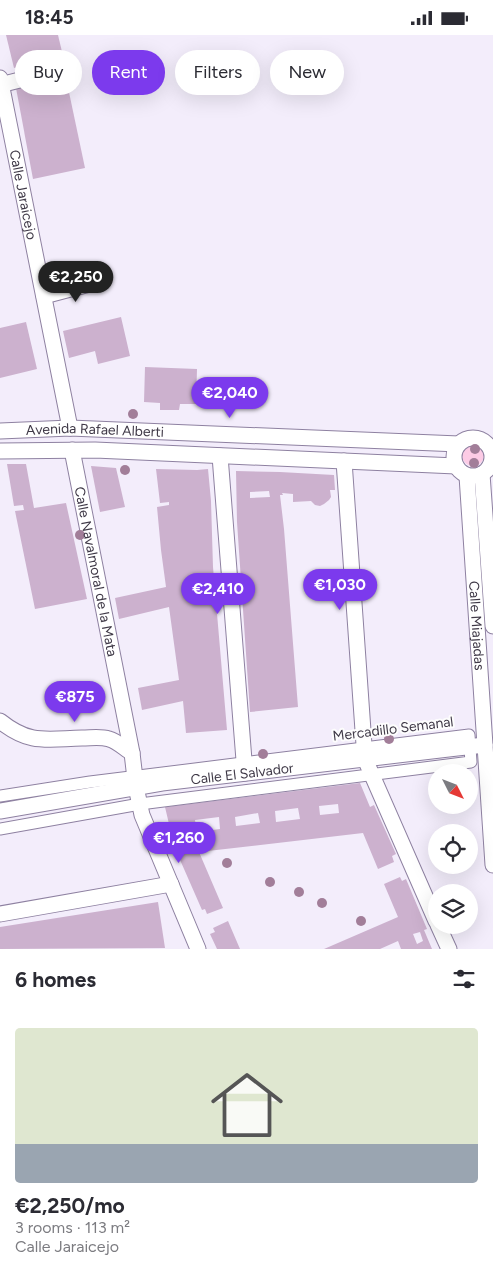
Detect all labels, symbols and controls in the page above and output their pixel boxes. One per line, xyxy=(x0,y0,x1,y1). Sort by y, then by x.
text: 18:45 xyxy=(25,6,73,29)
chip: Buy xyxy=(15,50,82,95)
chip: Rent xyxy=(92,50,165,95)
chip: Filters xyxy=(175,50,260,95)
chip: New xyxy=(270,50,344,95)
street label: Calle Jaraicejo xyxy=(6,148,41,241)
pin: €2,250 xyxy=(35,261,117,303)
text: €2,250 xyxy=(49,267,103,286)
pin: €2,040 xyxy=(189,377,271,419)
text: €2,040 xyxy=(202,383,258,402)
street label: Avenida Rafael Alberti xyxy=(26,419,164,440)
street label: Calle Navalmoral de la Mata xyxy=(71,485,121,658)
pin: €1,030 xyxy=(299,569,381,611)
pin: €2,410 xyxy=(177,573,259,615)
text: €1,030 xyxy=(314,575,366,594)
text: €2,410 xyxy=(192,579,244,598)
street label: Calle Miajadas xyxy=(466,580,488,671)
pin: €875 xyxy=(45,681,105,723)
text: €875 xyxy=(55,687,95,706)
street label: Mercadillo Semanal xyxy=(332,713,454,745)
street label: Calle El Salvador xyxy=(190,759,295,788)
north arrow xyxy=(428,764,478,814)
map controls xyxy=(428,764,478,934)
pin: €1,260 xyxy=(138,821,220,864)
button: locate xyxy=(428,824,478,874)
text: €1,260 xyxy=(154,828,204,847)
button: layers xyxy=(428,884,478,934)
icon: filters xyxy=(450,965,478,993)
text: 6 homes xyxy=(15,967,96,992)
icon: home xyxy=(202,1060,292,1150)
text: €2,250/mo xyxy=(15,1193,125,1218)
text: 3 rooms · 113 m² xyxy=(15,1218,130,1237)
text: Calle Jaraicejo xyxy=(15,1237,119,1256)

